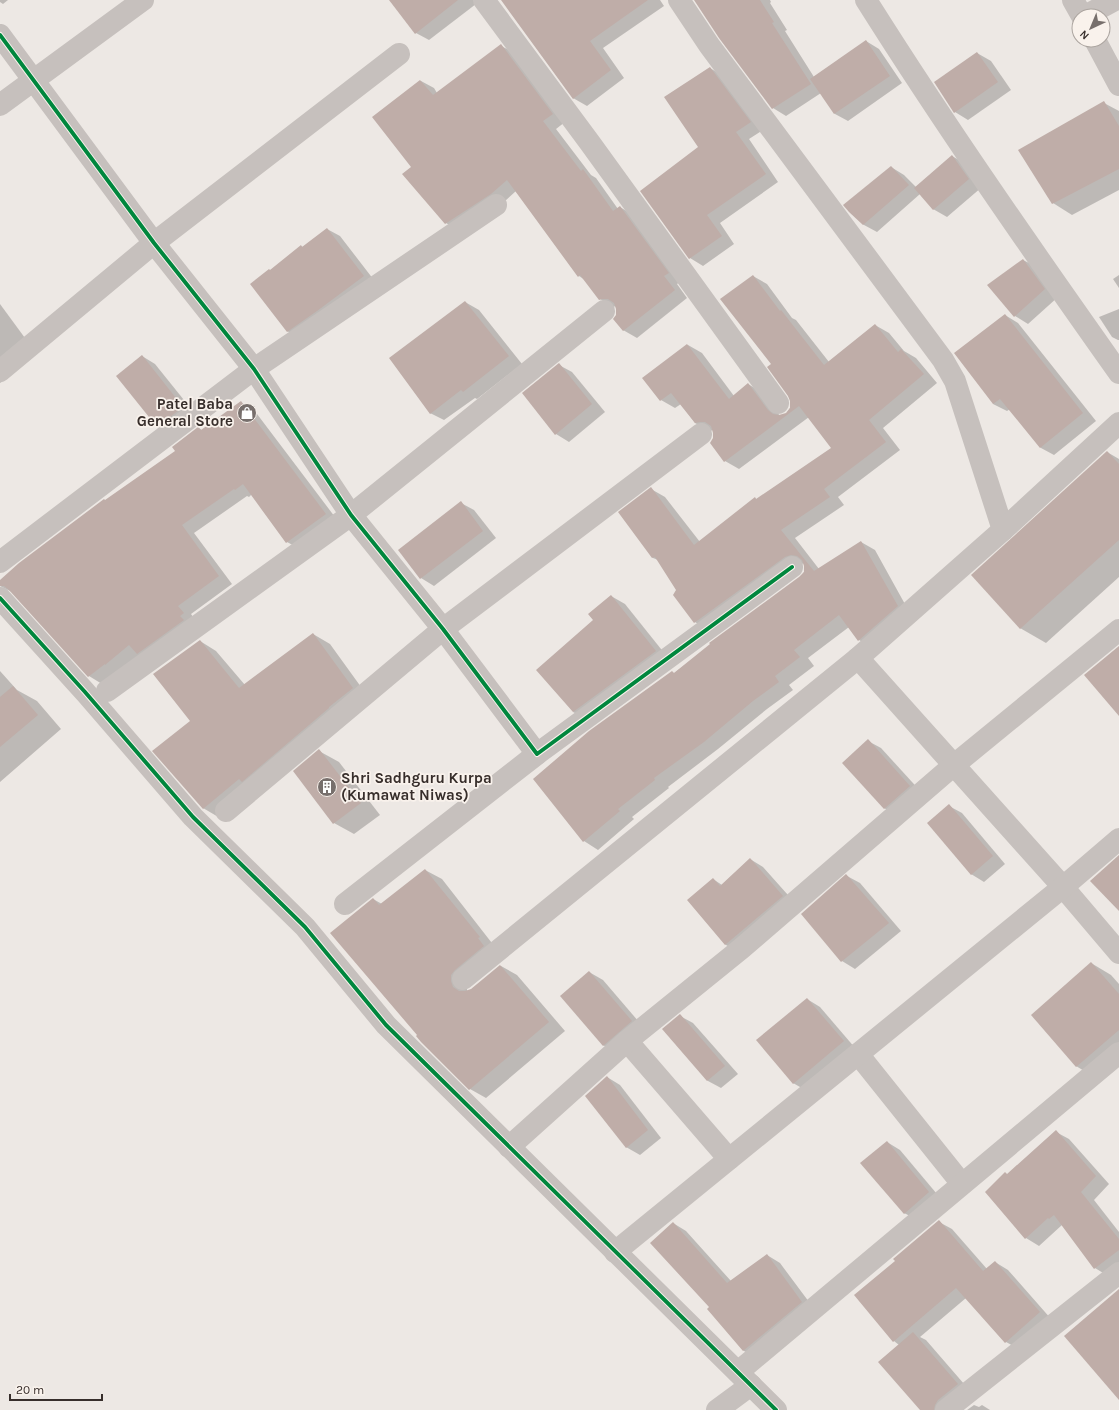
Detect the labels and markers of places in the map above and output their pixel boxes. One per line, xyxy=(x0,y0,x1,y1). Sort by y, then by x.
place label: Patel Baba General Store xyxy=(137,395,233,430)
shop icon: Patel Baba General Store xyxy=(236,402,258,424)
place label: Shri Sadhguru Kurpa (Kumawat Niwas) xyxy=(341,769,492,804)
building icon: Shri Sadhguru Kurpa (Kumawat Niwas) xyxy=(316,776,338,798)

